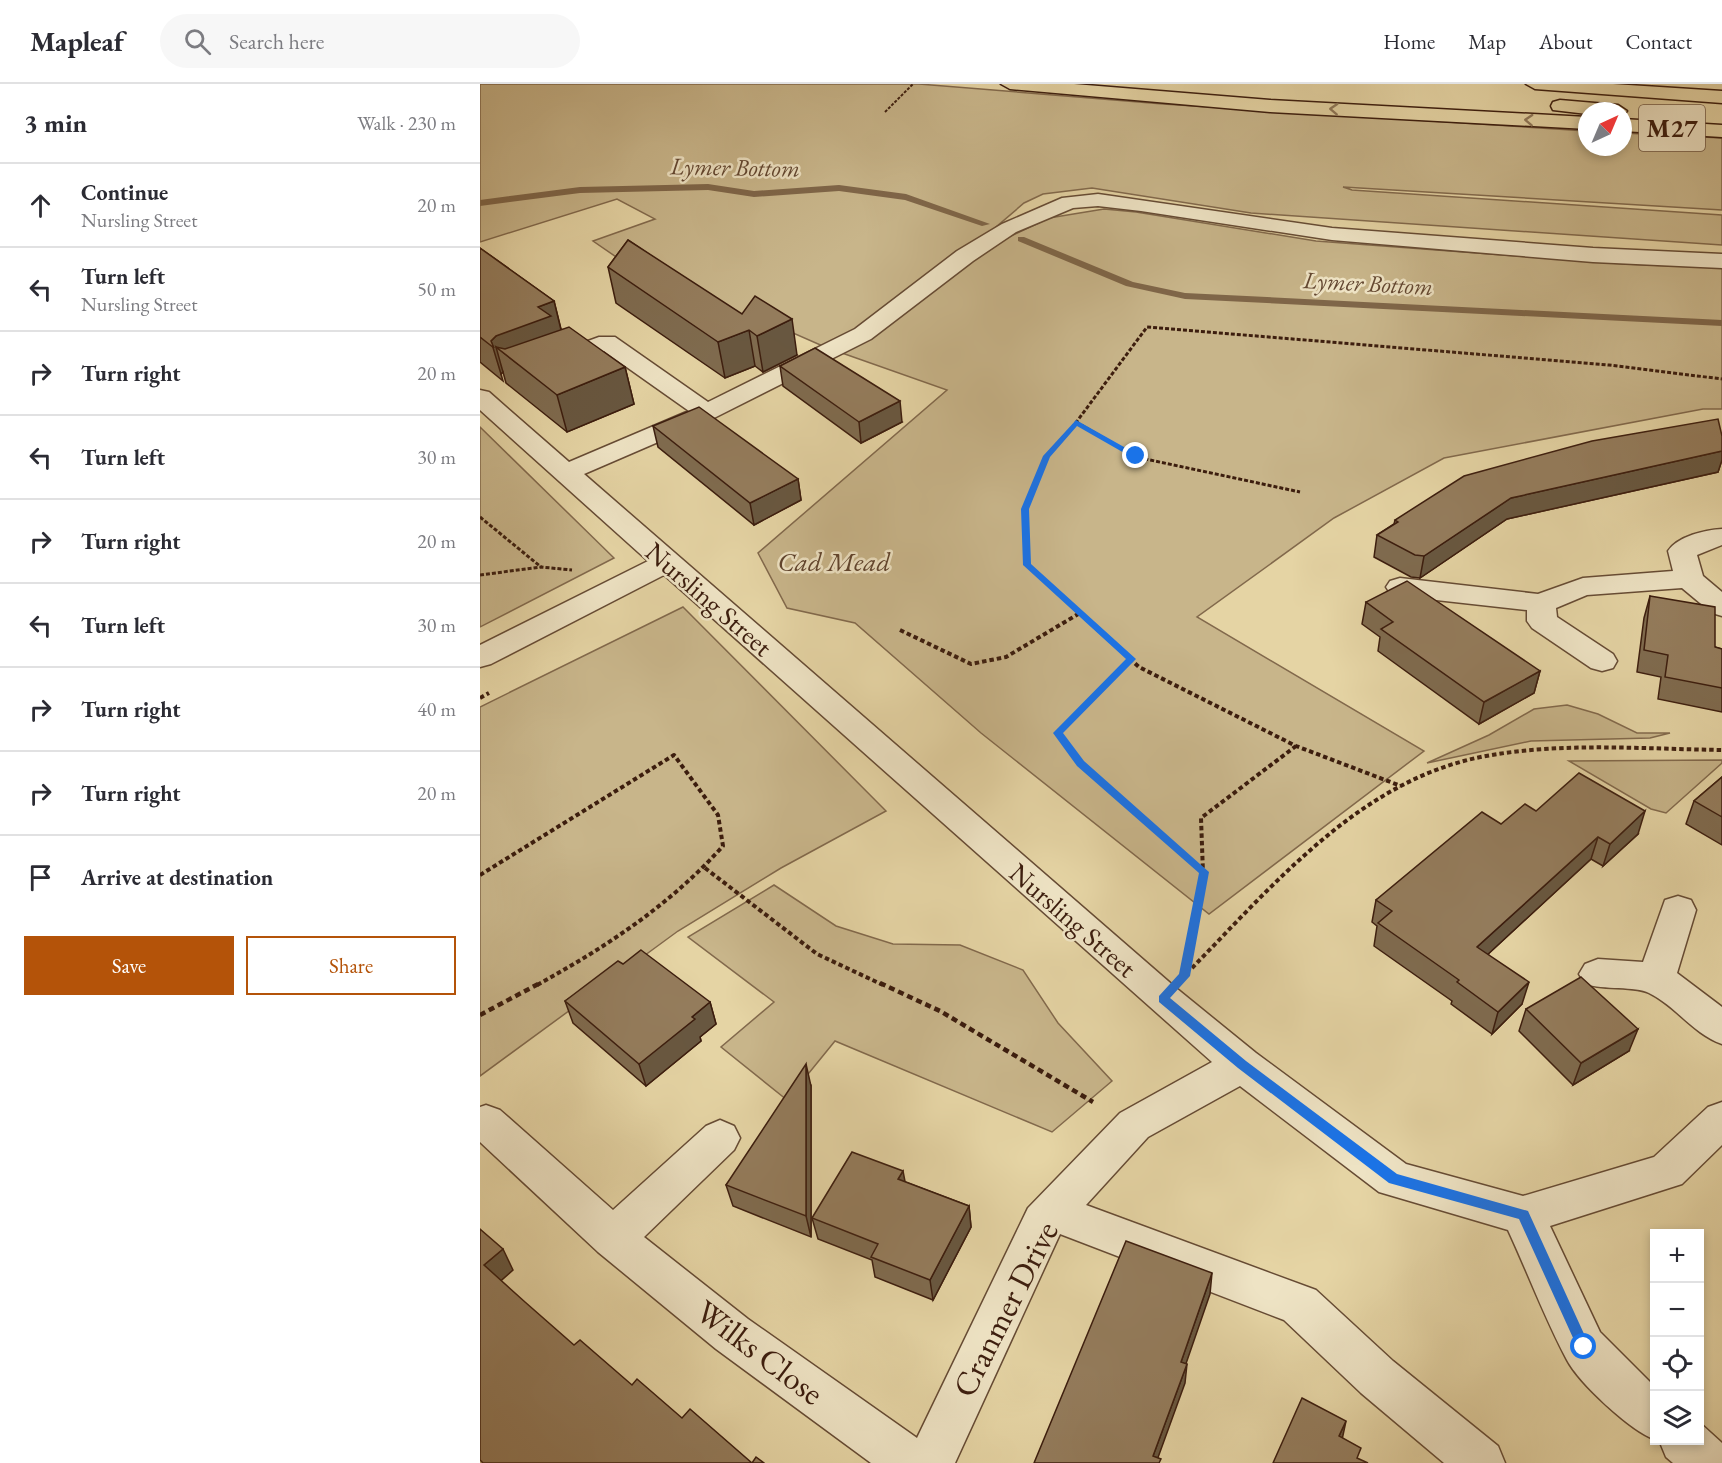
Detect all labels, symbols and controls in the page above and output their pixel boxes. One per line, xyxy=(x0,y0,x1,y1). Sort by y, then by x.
search box xyxy=(160,14,580,68)
text: Mapleaf xyxy=(30,23,124,59)
icon: search xyxy=(181,25,214,58)
text: Search here xyxy=(229,27,324,56)
text: Home xyxy=(1383,28,1435,55)
text: Map xyxy=(1468,28,1506,55)
text: About xyxy=(1539,28,1592,55)
text: Contact xyxy=(1625,28,1692,55)
north arrow xyxy=(1578,102,1632,156)
one-way arrow xyxy=(1329,103,1338,116)
road number: M27 xyxy=(1639,105,1705,151)
text: 3 min xyxy=(24,106,87,140)
text: Walk · 230 m xyxy=(357,110,456,136)
one-way arrow xyxy=(1524,114,1533,127)
water label: Lymer Bottom xyxy=(669,150,800,184)
text: Continue xyxy=(81,178,168,207)
icon: ahead xyxy=(24,189,57,222)
text: 20 m xyxy=(417,192,456,218)
text: Nursling Street xyxy=(81,207,197,233)
text: Turn left xyxy=(81,262,165,291)
water label: Lymer Bottom xyxy=(1301,264,1434,302)
icon: left xyxy=(24,273,57,306)
text: 50 m xyxy=(417,276,456,302)
text: Nursling Street xyxy=(81,291,197,317)
icon: right xyxy=(24,357,57,390)
text: Turn right xyxy=(81,359,180,388)
text: 20 m xyxy=(417,360,456,386)
icon: left xyxy=(24,441,57,474)
route end xyxy=(1122,442,1148,468)
text: Turn left xyxy=(81,443,165,472)
text: 30 m xyxy=(417,444,456,470)
icon: right xyxy=(24,525,57,558)
text: Turn right xyxy=(81,527,180,556)
text: 20 m xyxy=(417,528,456,554)
street label: Nursling Street xyxy=(638,534,780,664)
park label: Cad Mead xyxy=(778,544,891,579)
icon: left xyxy=(24,609,57,642)
text: Turn left xyxy=(81,611,165,640)
text: 30 m xyxy=(417,612,456,638)
icon: right xyxy=(24,693,57,726)
text: Turn right xyxy=(81,695,180,724)
text: 40 m xyxy=(417,696,456,722)
icon: right xyxy=(24,777,57,810)
text: Turn right xyxy=(81,779,180,808)
text: 20 m xyxy=(417,780,456,806)
street label: Nursling Street xyxy=(1002,855,1144,985)
icon: arrive xyxy=(24,861,57,894)
text: Arrive at destination xyxy=(81,863,273,892)
button: Save xyxy=(24,936,234,995)
button: Share xyxy=(246,936,456,995)
street label: Cranmer Drive xyxy=(942,1214,1068,1404)
map controls xyxy=(1650,1229,1704,1445)
button: + xyxy=(1650,1229,1704,1283)
button: − xyxy=(1650,1283,1704,1337)
street label: Wilks Close xyxy=(687,1290,833,1414)
route start xyxy=(1570,1333,1596,1359)
button: locate xyxy=(1650,1337,1704,1391)
button: layers xyxy=(1650,1391,1704,1445)

